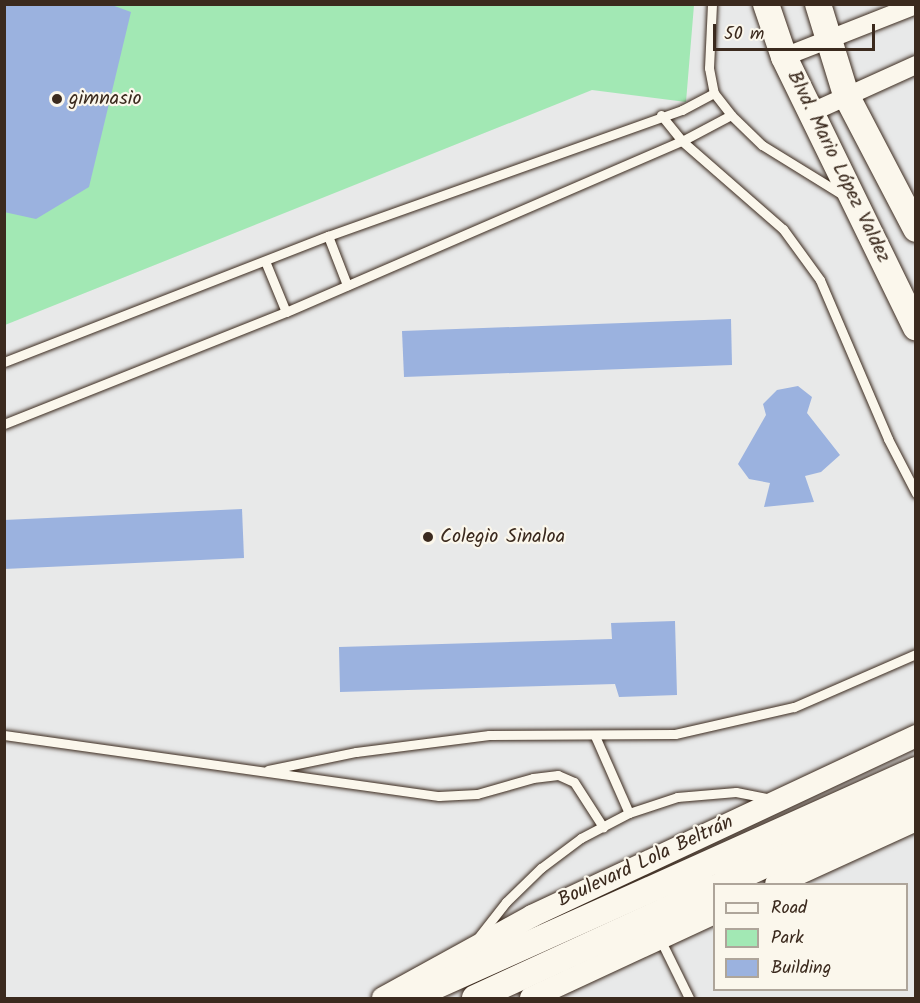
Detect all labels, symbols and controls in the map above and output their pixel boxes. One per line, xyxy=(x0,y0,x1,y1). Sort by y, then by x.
scale bar xyxy=(716,12,878,50)
text: 50 m xyxy=(724,20,764,49)
street label: Blvd. Mario López Valdez xyxy=(781,67,895,267)
place label: gimnasio xyxy=(69,87,142,111)
marker: gimnasio xyxy=(50,92,64,106)
place label: Colegio Sinaloa xyxy=(440,525,565,549)
marker: Colegio Sinaloa xyxy=(421,530,435,544)
street label: Boulevard Lola Beltrán xyxy=(554,811,738,913)
legend xyxy=(713,883,908,991)
text: Road xyxy=(771,894,807,923)
text: Park xyxy=(771,924,804,953)
text: Building xyxy=(771,954,831,983)

